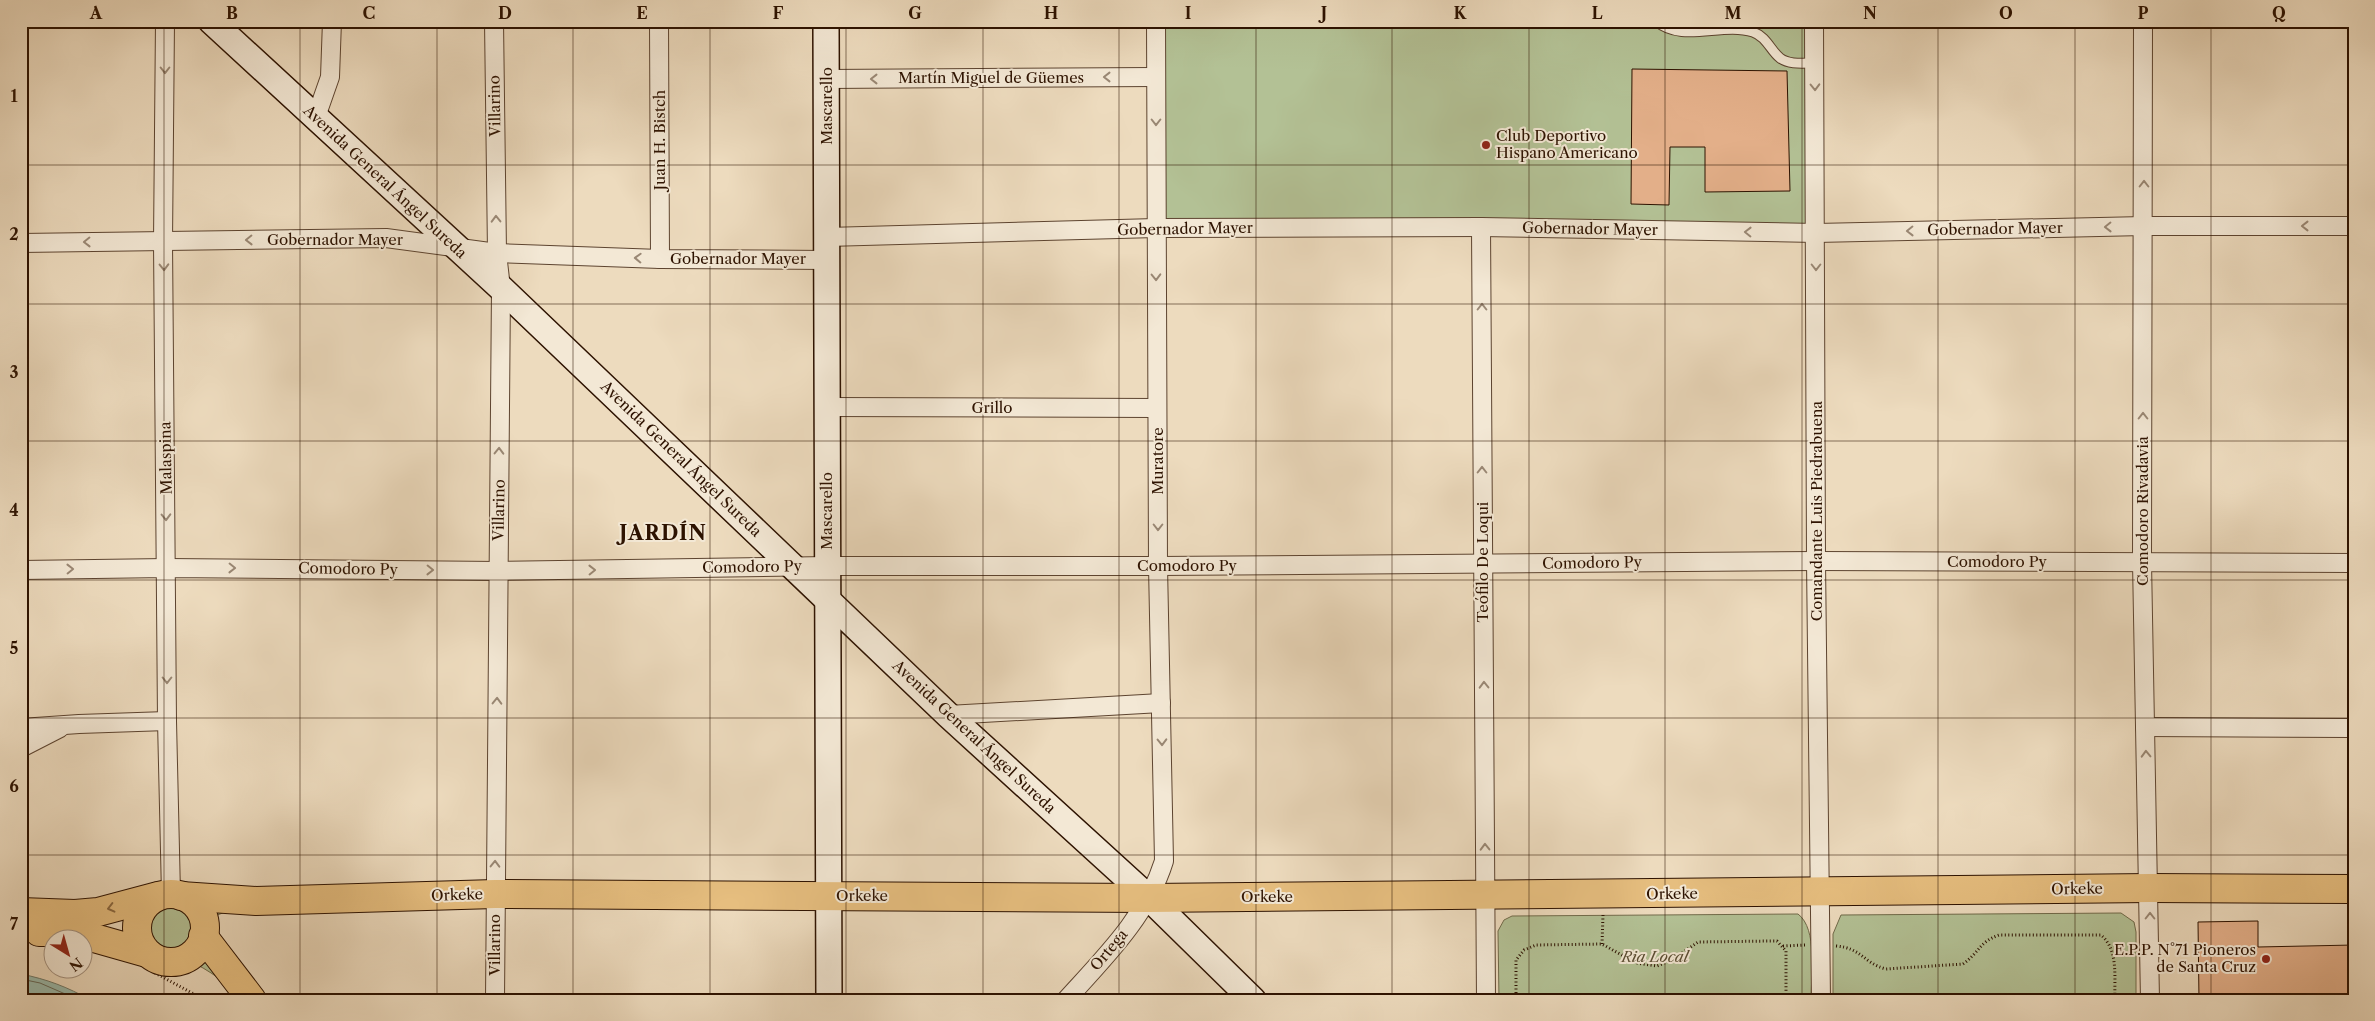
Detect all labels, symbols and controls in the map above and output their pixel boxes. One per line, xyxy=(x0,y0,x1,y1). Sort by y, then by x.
text: A xyxy=(89,3,103,23)
text: B xyxy=(226,3,238,23)
text: C xyxy=(363,3,375,23)
text: D xyxy=(498,3,512,23)
text: E xyxy=(636,3,648,23)
text: F xyxy=(773,3,784,23)
text: G xyxy=(908,3,922,23)
text: H xyxy=(1044,3,1058,23)
text: I xyxy=(1185,3,1192,23)
text: J xyxy=(1318,3,1327,23)
text: K xyxy=(1454,3,1468,23)
text: L xyxy=(1591,3,1603,23)
text: M xyxy=(1725,3,1742,23)
text: N xyxy=(1863,3,1877,23)
text: O xyxy=(1999,3,2013,23)
text: P xyxy=(2138,3,2149,23)
text: Q xyxy=(2272,3,2286,23)
one-way arrow xyxy=(160,66,170,74)
street label: Mascarello xyxy=(817,67,836,145)
street label: Martín Miguel de Güemes xyxy=(898,68,1084,87)
one-way arrow xyxy=(1102,72,1110,82)
one-way arrow xyxy=(870,74,878,84)
street label: Villarino xyxy=(484,75,505,138)
one-way arrow xyxy=(1810,84,1820,92)
text: 1 xyxy=(10,86,18,106)
street label: Juan H. Bistch xyxy=(650,89,669,192)
street label: Avenida General Ángel Sureda xyxy=(299,100,471,262)
one-way arrow xyxy=(1151,119,1161,127)
place label: Club Deportivo Hispano Americano xyxy=(1496,126,1638,162)
marker: Club Deportivo Hispano Americano xyxy=(1480,139,1492,151)
one-way arrow xyxy=(2139,179,2149,187)
one-way arrow xyxy=(491,215,502,223)
street label: Gobernador Mayer xyxy=(1117,218,1254,239)
street label: Gobernador Mayer xyxy=(1522,218,1659,239)
street label: Gobernador Mayer xyxy=(1927,218,2064,239)
one-way arrow xyxy=(2301,221,2308,231)
one-way arrow xyxy=(2103,222,2111,232)
text: 2 xyxy=(9,224,19,244)
one-way arrow xyxy=(1743,226,1751,237)
one-way arrow xyxy=(1906,226,1914,236)
street label: Gobernador Mayer xyxy=(267,230,404,249)
one-way arrow xyxy=(245,235,253,245)
one-way arrow xyxy=(83,237,90,247)
street label: Gobernador Mayer xyxy=(670,249,807,268)
one-way arrow xyxy=(634,253,642,263)
one-way arrow xyxy=(159,264,169,272)
one-way arrow xyxy=(1811,264,1821,272)
one-way arrow xyxy=(1151,274,1161,281)
one-way arrow xyxy=(1476,303,1487,311)
text: 3 xyxy=(9,362,19,382)
street label: Avenida General Ángel Sureda xyxy=(596,376,766,541)
street label: Grillo xyxy=(971,398,1013,417)
street label: Comandante Luis Piedrabuena xyxy=(1807,401,1826,621)
one-way arrow xyxy=(2138,412,2148,420)
street label: Malaspina xyxy=(155,421,176,495)
street label: Muratore xyxy=(1148,427,1167,495)
street label: Comodoro Rivadavia xyxy=(2133,436,2152,586)
one-way arrow xyxy=(494,447,505,455)
one-way arrow xyxy=(1477,466,1487,474)
street label: Mascarello xyxy=(817,472,836,550)
street label: Villarino xyxy=(488,479,509,542)
text: 4 xyxy=(9,500,19,520)
street label: Teófilo De Loqui xyxy=(1473,501,1492,622)
one-way arrow xyxy=(161,514,172,522)
district label: JARDÍN xyxy=(615,520,707,545)
one-way arrow xyxy=(1153,524,1163,531)
street label: Comodoro Py xyxy=(1542,552,1643,573)
street label: Comodoro Py xyxy=(1947,552,2048,571)
street label: Comodoro Py xyxy=(702,556,803,577)
street label: Comodoro Py xyxy=(1137,556,1238,575)
street label: Comodoro Py xyxy=(298,558,399,579)
one-way arrow xyxy=(229,563,237,573)
one-way arrow xyxy=(66,564,74,574)
one-way arrow xyxy=(426,565,434,575)
one-way arrow xyxy=(589,565,597,575)
text: 5 xyxy=(10,638,19,658)
street label: Avenida General Ángel Sureda xyxy=(888,655,1060,817)
one-way arrow xyxy=(162,676,172,684)
one-way arrow xyxy=(1479,681,1489,688)
one-way arrow xyxy=(492,697,502,704)
one-way arrow xyxy=(1156,738,1167,746)
one-way arrow xyxy=(2140,749,2151,757)
text: 6 xyxy=(9,776,19,796)
one-way arrow xyxy=(1480,843,1490,851)
one-way arrow xyxy=(490,859,500,867)
street label: Orkeke xyxy=(2051,879,2103,898)
street label: Orkeke xyxy=(431,884,483,905)
street label: Orkeke xyxy=(1646,884,1698,903)
street label: Orkeke xyxy=(836,886,888,905)
street label: Orkeke xyxy=(1241,887,1293,906)
one-way arrow xyxy=(106,902,115,913)
one-way arrow xyxy=(2145,912,2155,920)
text: 7 xyxy=(10,914,19,934)
street label: Villarino xyxy=(485,914,504,977)
street label: Ortega xyxy=(1086,925,1131,974)
north arrow xyxy=(42,928,92,978)
place label: E.P.P. N°71 Pioneros de Santa Cruz xyxy=(2114,940,2256,976)
park label: Ria Local xyxy=(1620,947,1691,966)
marker: E.P.P. N°71 Pioneros de Santa Cruz xyxy=(2260,953,2272,965)
text: N xyxy=(66,954,86,975)

